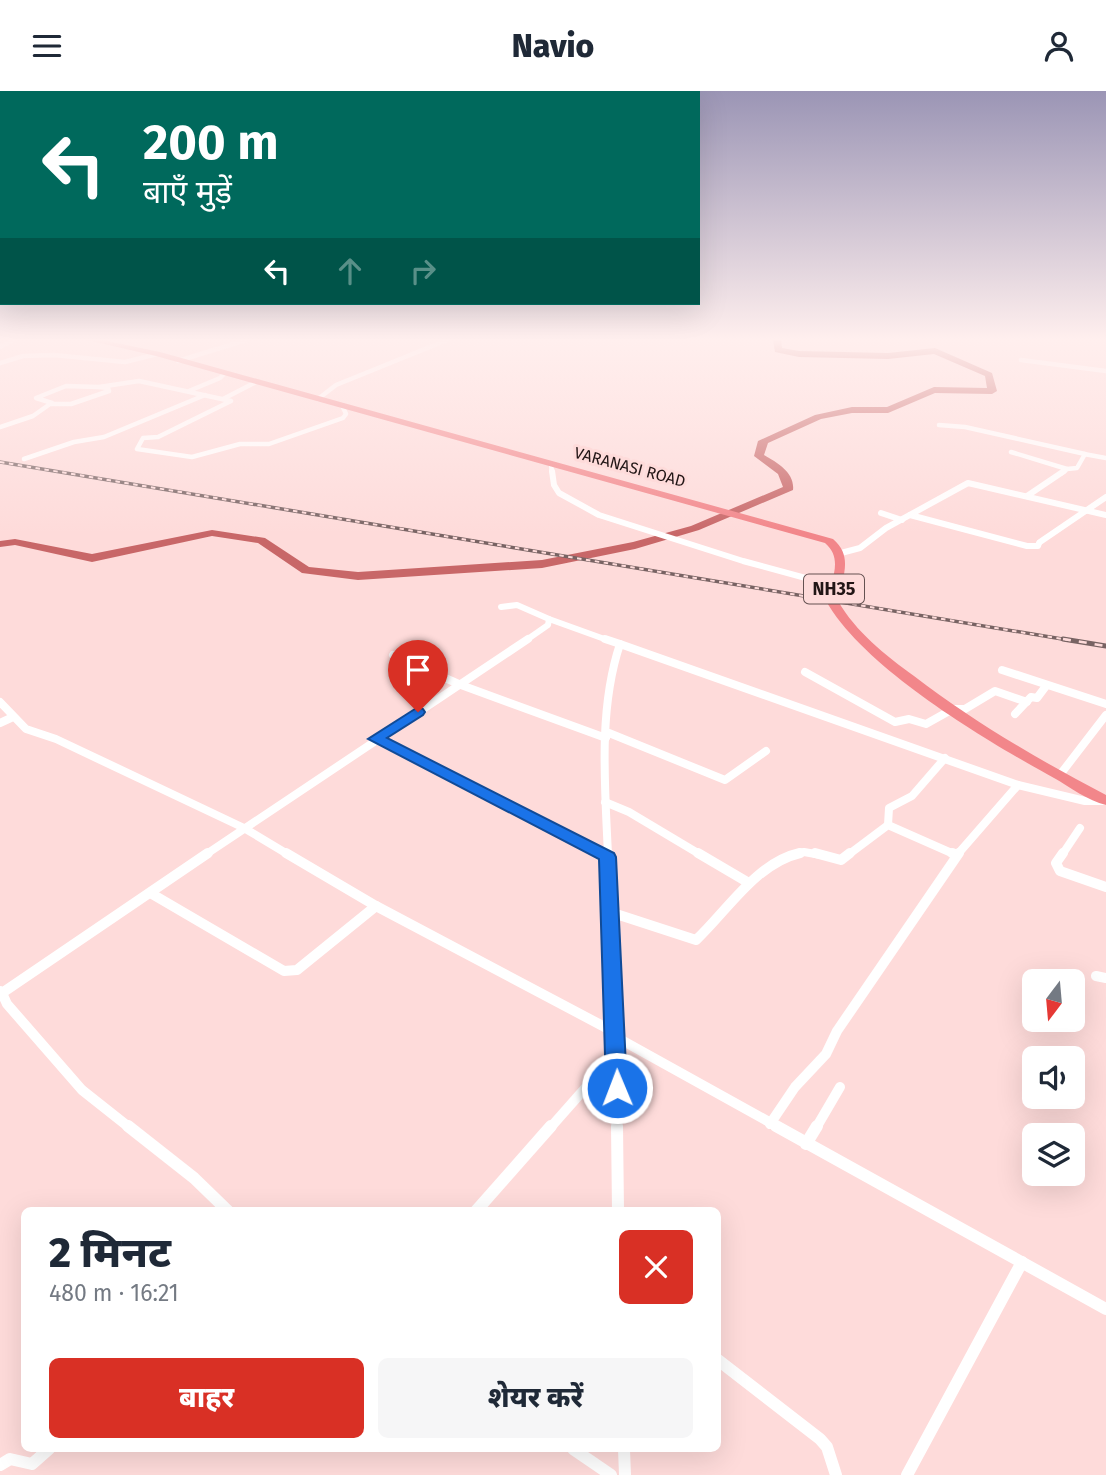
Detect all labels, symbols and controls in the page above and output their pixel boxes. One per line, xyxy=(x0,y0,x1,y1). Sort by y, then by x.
icon: menu xyxy=(28,27,66,65)
text: Navio xyxy=(512,27,594,65)
icon: person xyxy=(1040,27,1078,65)
text: 200 m xyxy=(143,113,279,172)
icon: left xyxy=(28,119,119,210)
text: बाएँ मुड़ें xyxy=(143,173,232,211)
icon: left xyxy=(258,252,296,290)
icon: ahead xyxy=(331,252,369,290)
icon: right xyxy=(404,252,442,290)
street label: VARANASI ROAD xyxy=(572,443,688,491)
road number: NH35 xyxy=(804,575,864,603)
pin xyxy=(388,640,448,712)
icon: arrive xyxy=(399,651,437,689)
north arrow xyxy=(1022,969,1085,1033)
map controls xyxy=(1022,969,1085,1186)
button: sound xyxy=(1022,1046,1085,1109)
position arrow xyxy=(580,1051,654,1125)
button: layers xyxy=(1022,1123,1085,1186)
text: 2 मिनट xyxy=(49,1228,171,1278)
button: close xyxy=(619,1230,693,1304)
text: 480 m · 16:21 xyxy=(49,1279,179,1307)
button: बाहर xyxy=(49,1358,364,1438)
button: शेयर करें xyxy=(378,1358,693,1438)

